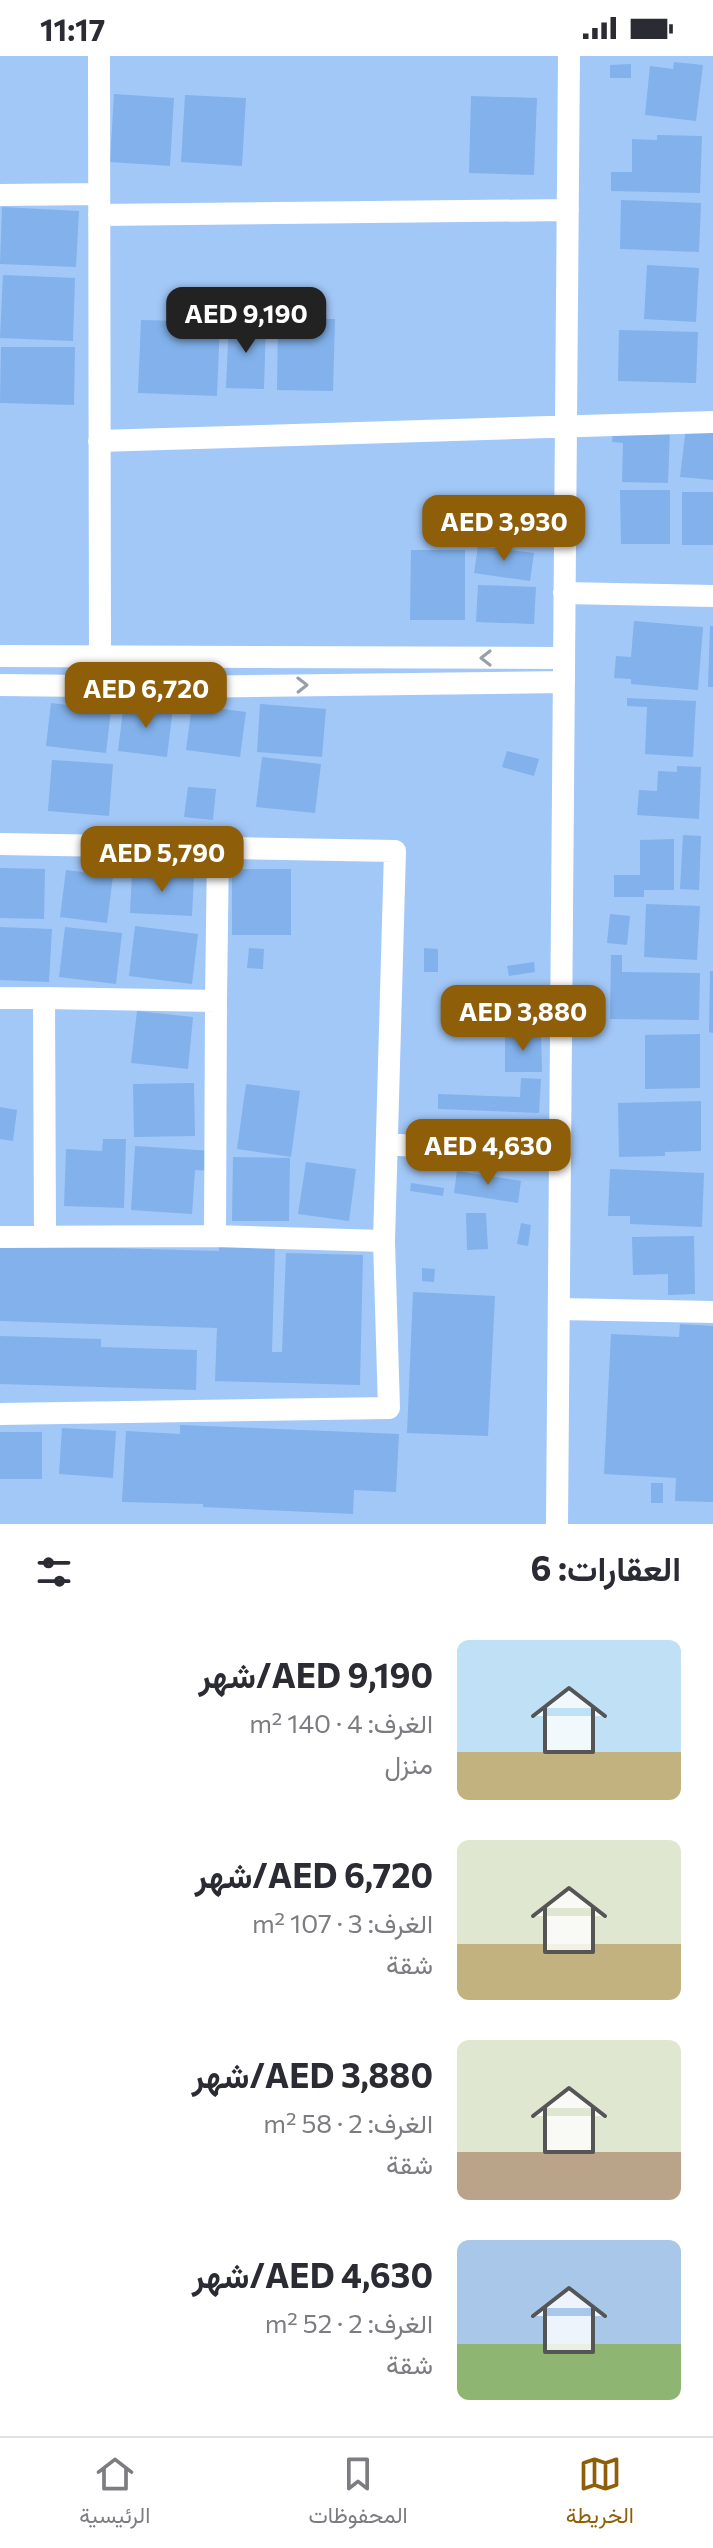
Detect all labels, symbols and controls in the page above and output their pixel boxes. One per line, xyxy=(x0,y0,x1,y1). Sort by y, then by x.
text: 11:17 xyxy=(40,10,105,47)
pin: AED 9,190 xyxy=(154,287,338,355)
text: AED 9,190 xyxy=(184,297,308,328)
pin: AED 3,930 xyxy=(412,495,596,563)
text: AED 3,930 xyxy=(440,505,568,536)
one-way arrow xyxy=(479,649,492,667)
pin: AED 6,720 xyxy=(54,662,238,730)
text: AED 6,720 xyxy=(83,672,209,703)
one-way arrow xyxy=(296,676,309,694)
pin: AED 5,790 xyxy=(70,826,254,894)
text: AED 5,790 xyxy=(99,836,225,867)
pin: AED 3,880 xyxy=(431,985,615,1053)
text: AED 3,880 xyxy=(459,995,587,1026)
pin: AED 4,630 xyxy=(396,1119,580,1187)
text: AED 4,630 xyxy=(424,1129,552,1160)
text: العقارات: 6 xyxy=(531,1546,681,1588)
icon: filters xyxy=(32,1550,76,1594)
text: AED 9,190/شهر xyxy=(198,1653,433,1695)
icon: home xyxy=(521,1672,617,1768)
text: الغرف: 4 · 140 m² xyxy=(249,1707,433,1738)
text: منزل xyxy=(384,1748,433,1779)
text: AED 6,720/شهر xyxy=(195,1853,433,1895)
icon: home xyxy=(521,1872,617,1968)
text: الغرف: 3 · 107 m² xyxy=(252,1907,433,1938)
text: شقة xyxy=(386,1948,433,1979)
text: AED 3,880/شهر xyxy=(192,2053,433,2095)
icon: home xyxy=(521,2072,617,2168)
text: الغرف: 2 · 58 m² xyxy=(263,2107,433,2138)
text: شقة xyxy=(386,2148,433,2179)
text: AED 4,630/شهر xyxy=(192,2253,433,2295)
icon: home xyxy=(521,2272,617,2368)
text: الغرف: 2 · 52 m² xyxy=(265,2307,433,2338)
text: شقة xyxy=(386,2348,433,2379)
tab: الرئيسية xyxy=(79,2452,150,2535)
tab: المحفوظات xyxy=(309,2452,408,2535)
tab: الخريطة xyxy=(566,2452,634,2535)

